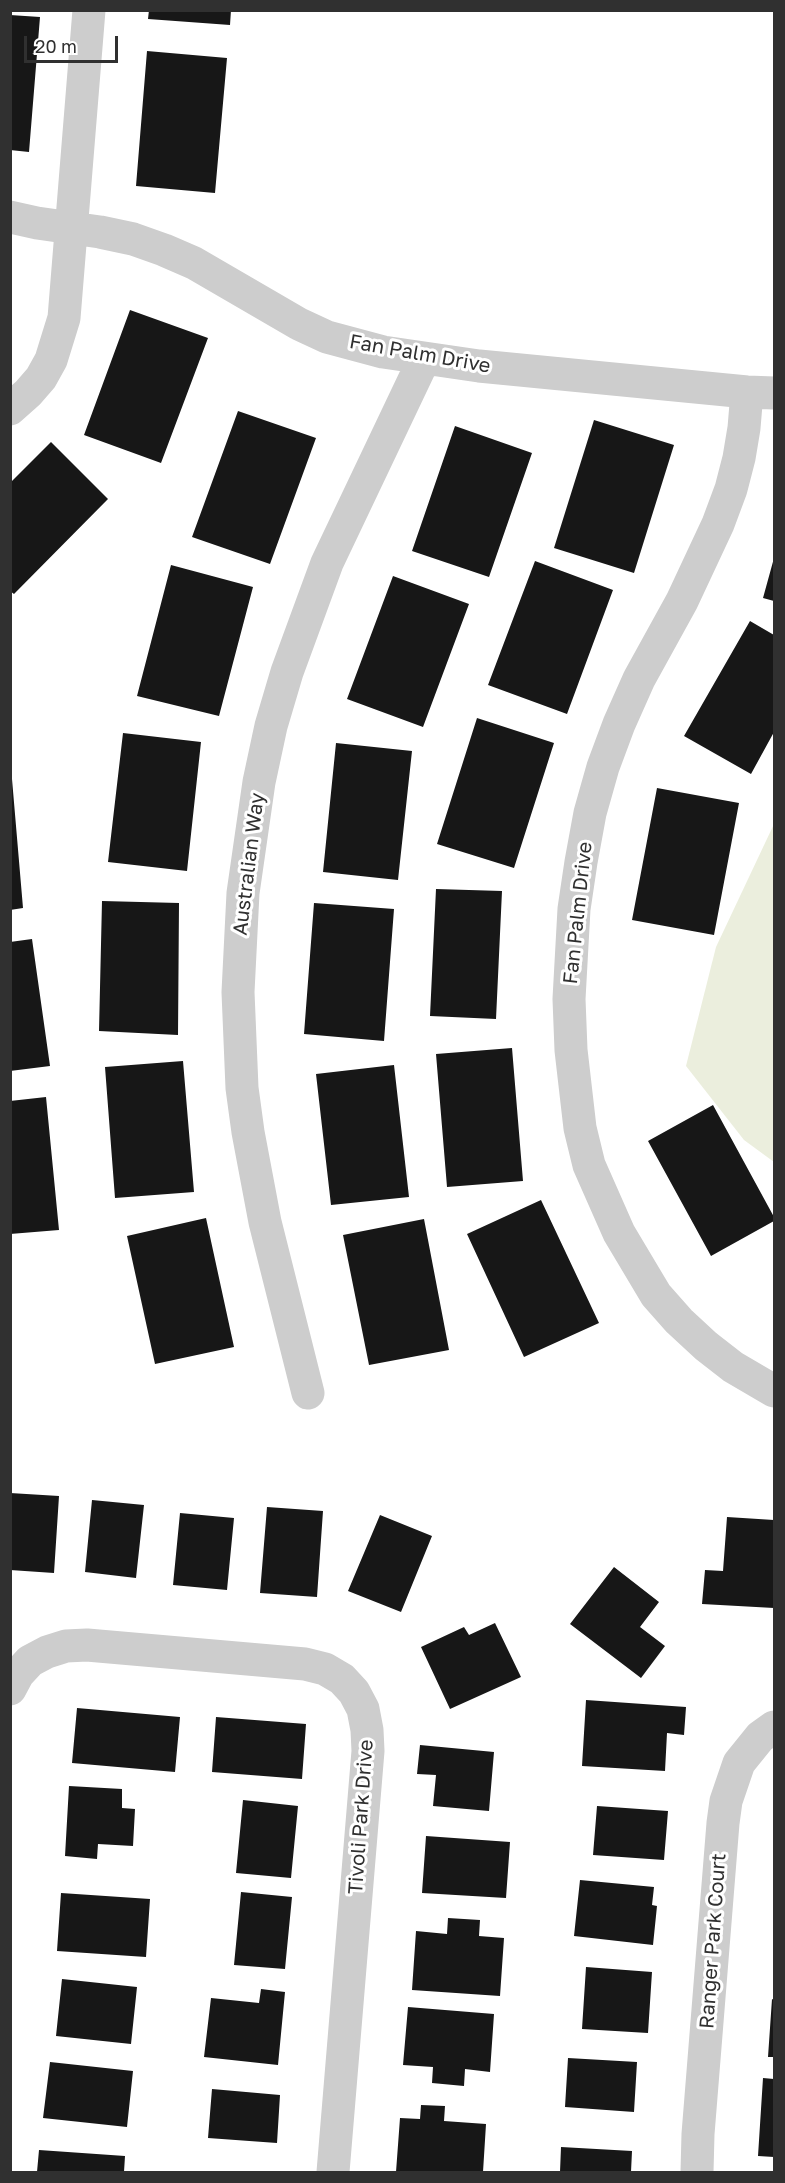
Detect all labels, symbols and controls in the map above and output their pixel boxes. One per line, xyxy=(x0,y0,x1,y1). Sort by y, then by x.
scale bar xyxy=(27,24,122,62)
text: 20 m xyxy=(35,35,77,57)
street label: Fan Palm Drive xyxy=(348,330,492,378)
street label: Australian Way xyxy=(228,791,270,937)
street label: Fan Palm Drive xyxy=(559,841,597,985)
street label: Tivoli Park Drive xyxy=(344,1739,378,1895)
street label: Ranger Park Court xyxy=(695,1852,731,2030)

